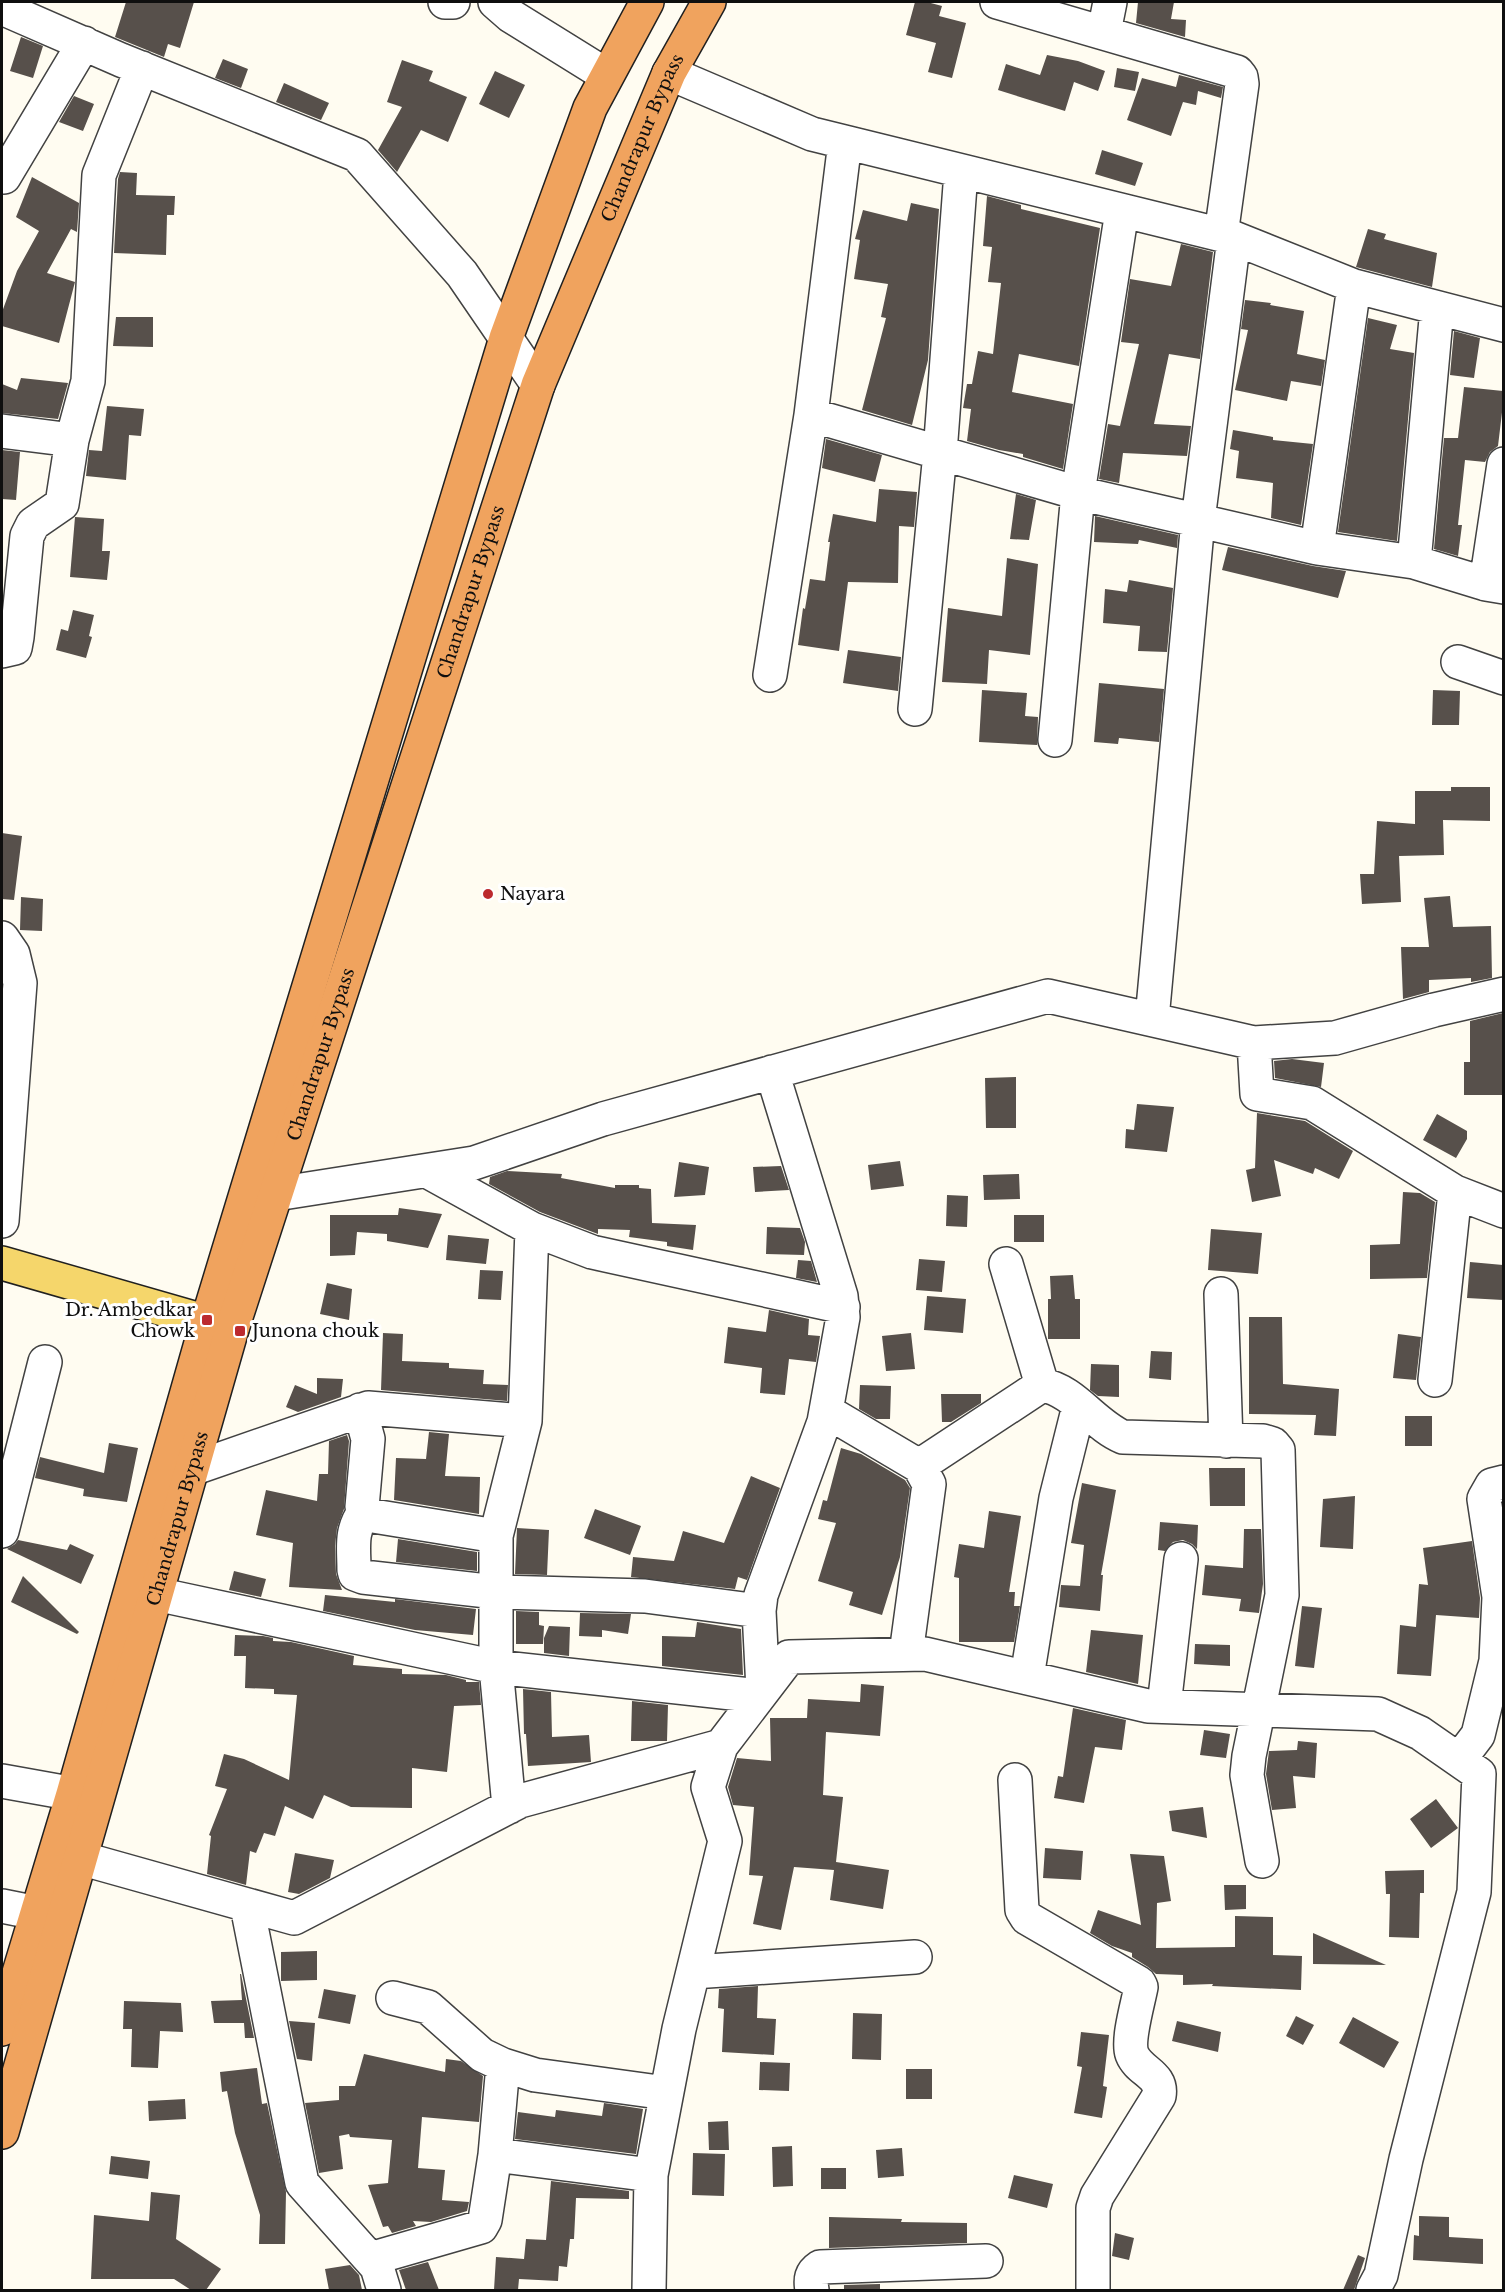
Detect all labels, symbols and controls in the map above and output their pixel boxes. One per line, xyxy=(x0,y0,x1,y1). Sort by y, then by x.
street label: Chandrapur Bypass xyxy=(597,50,689,225)
street label: Chandrapur Bypass xyxy=(433,503,509,682)
place label: Nayara xyxy=(500,883,565,905)
marker: Nayara xyxy=(481,887,495,901)
street label: Chandrapur Bypass xyxy=(283,965,359,1144)
place label: Dr. Ambedkar Chowk xyxy=(65,1299,195,1342)
marker: Dr. Ambedkar Chowk xyxy=(200,1313,214,1327)
place label: Junona chouk xyxy=(250,1320,379,1342)
marker: Junona chouk xyxy=(233,1324,247,1338)
street label: Chandrapur Bypass xyxy=(142,1429,213,1609)

